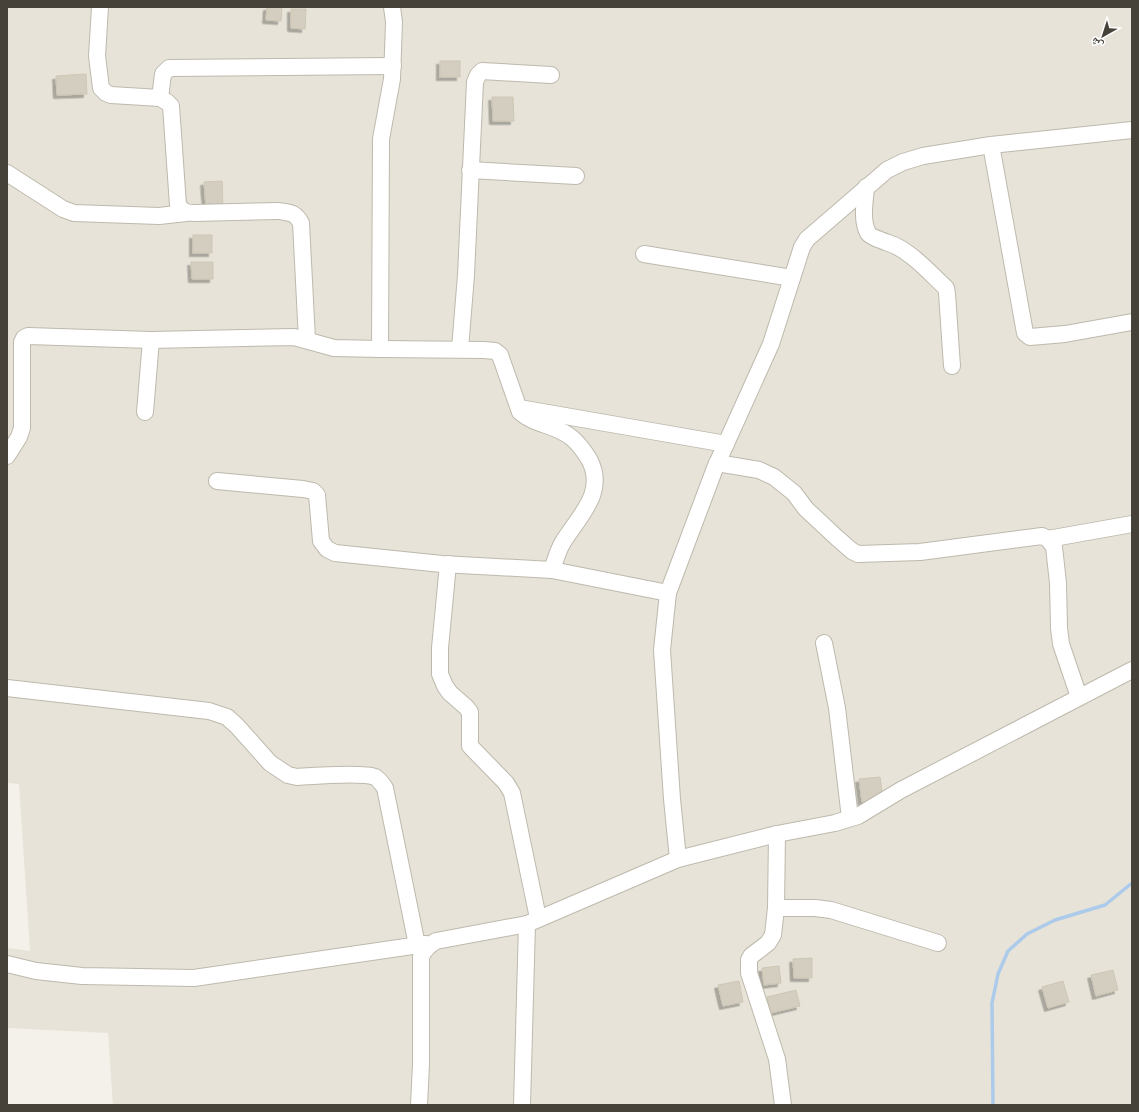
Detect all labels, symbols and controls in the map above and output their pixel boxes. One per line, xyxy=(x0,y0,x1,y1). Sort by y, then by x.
north arrow xyxy=(1083,16,1123,56)
text: ش xyxy=(1088,34,1106,52)

